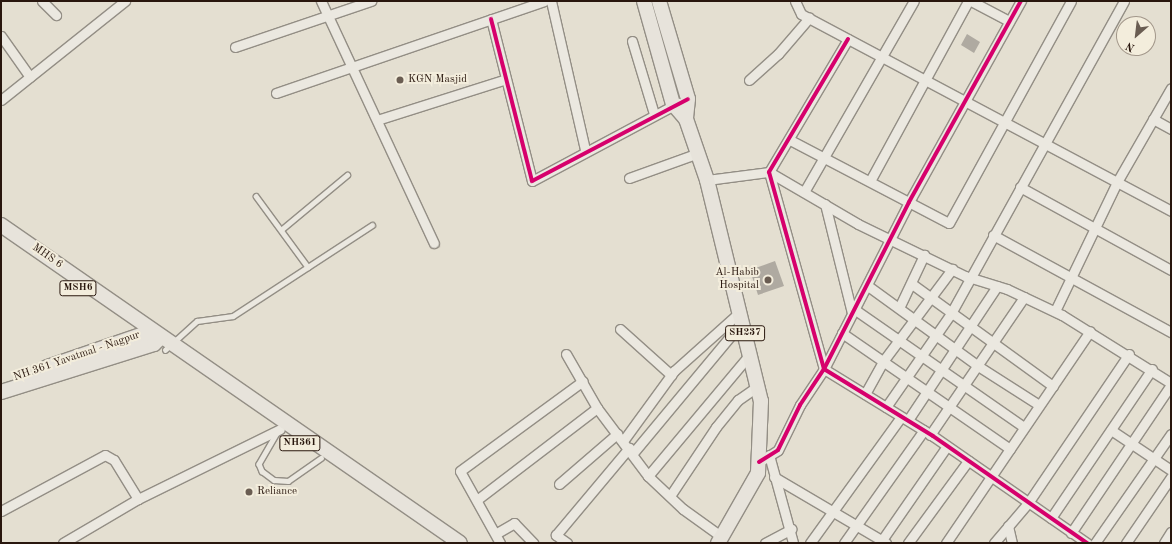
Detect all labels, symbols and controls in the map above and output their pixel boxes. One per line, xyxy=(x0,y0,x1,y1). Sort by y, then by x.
north arrow xyxy=(1116,16,1156,56)
text: N xyxy=(1124,39,1137,53)
place label: KGN Masjid xyxy=(408,73,467,87)
marker: KGN Masjid xyxy=(395,75,405,85)
street label: MHS 6 xyxy=(29,242,65,272)
place label: Al-Habib Hospital xyxy=(715,267,759,293)
marker: Al-Habib Hospital xyxy=(762,274,774,286)
road number: MSH6 xyxy=(59,280,97,296)
road number: SH237 xyxy=(725,325,765,341)
street label: NH 361 Yavatmal - Nagpur xyxy=(12,329,142,385)
road number: NH361 xyxy=(279,435,321,451)
place label: Reliance xyxy=(257,485,297,499)
marker: Reliance xyxy=(244,487,254,497)

